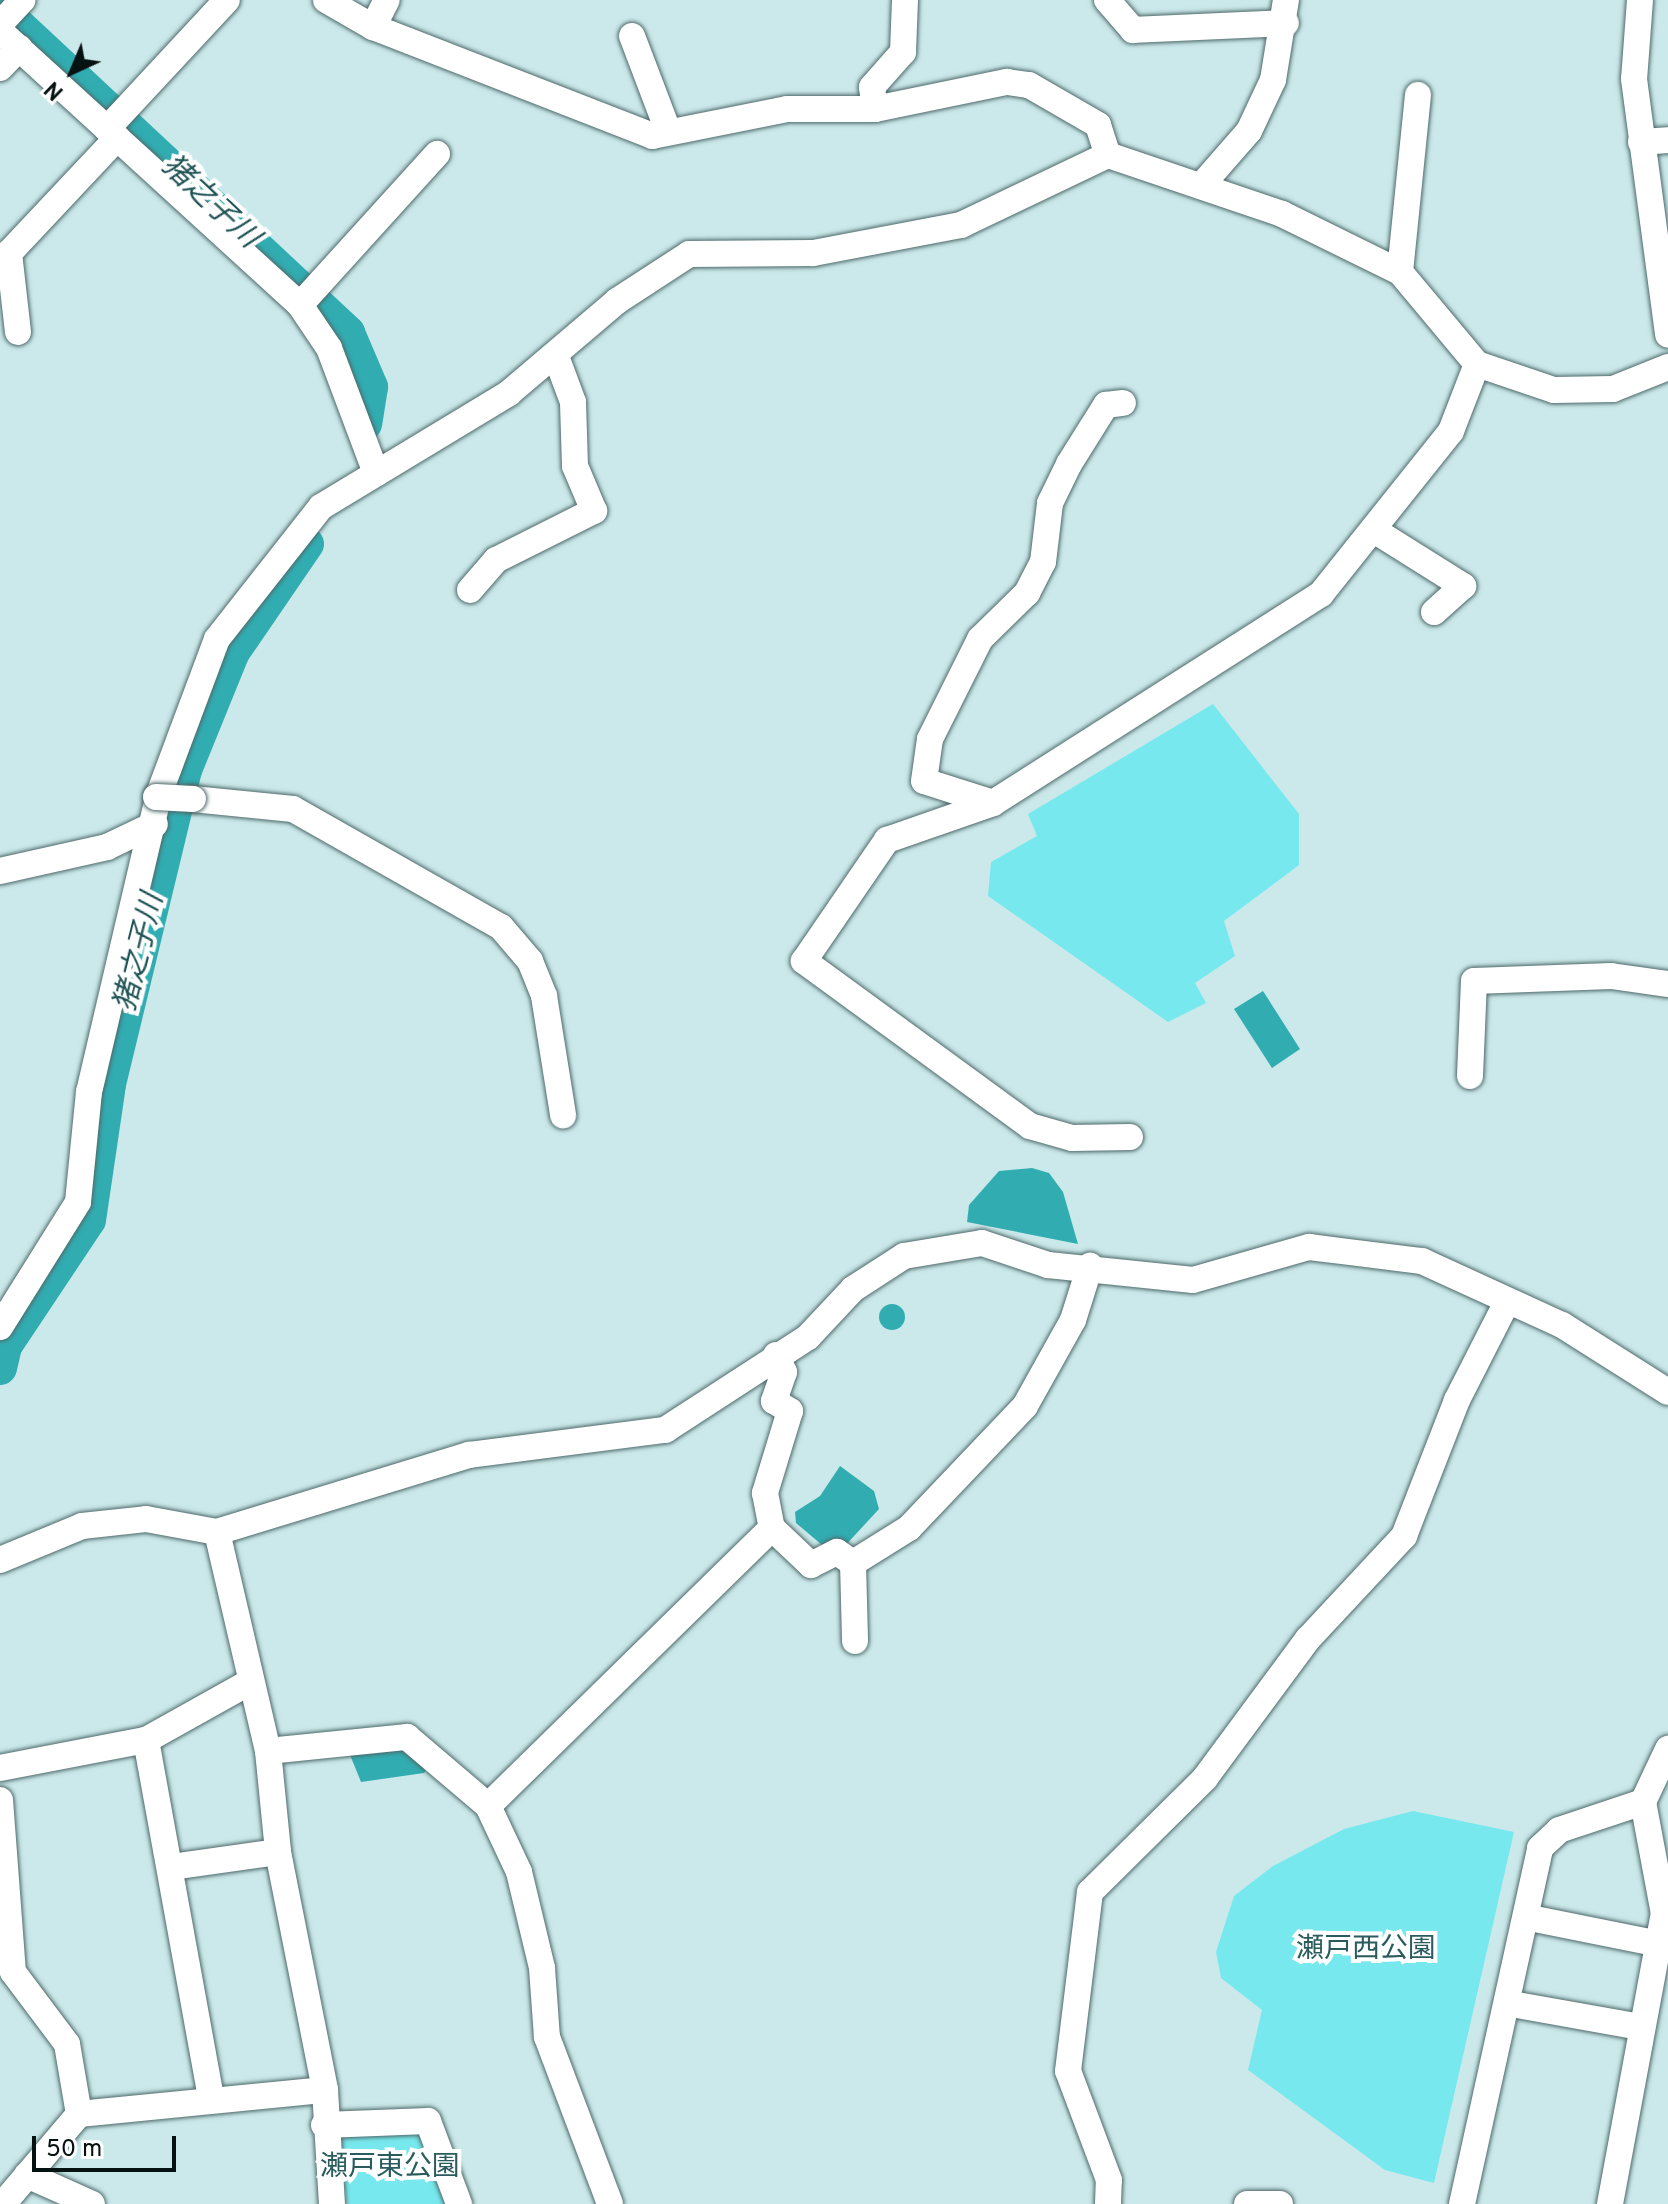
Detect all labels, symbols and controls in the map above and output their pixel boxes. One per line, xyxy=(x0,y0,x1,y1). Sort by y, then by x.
north arrow xyxy=(32,32,112,112)
text: N xyxy=(40,74,70,105)
water label: 猪之子川 xyxy=(153,149,265,257)
water label: 猪之子川 xyxy=(109,890,173,1016)
park label: 瀬戸西公園 xyxy=(1296,1933,1436,1967)
scale bar xyxy=(36,2120,180,2170)
text: 50 m xyxy=(46,2135,102,2165)
park label: 瀬戸東公園 xyxy=(320,2151,460,2185)

